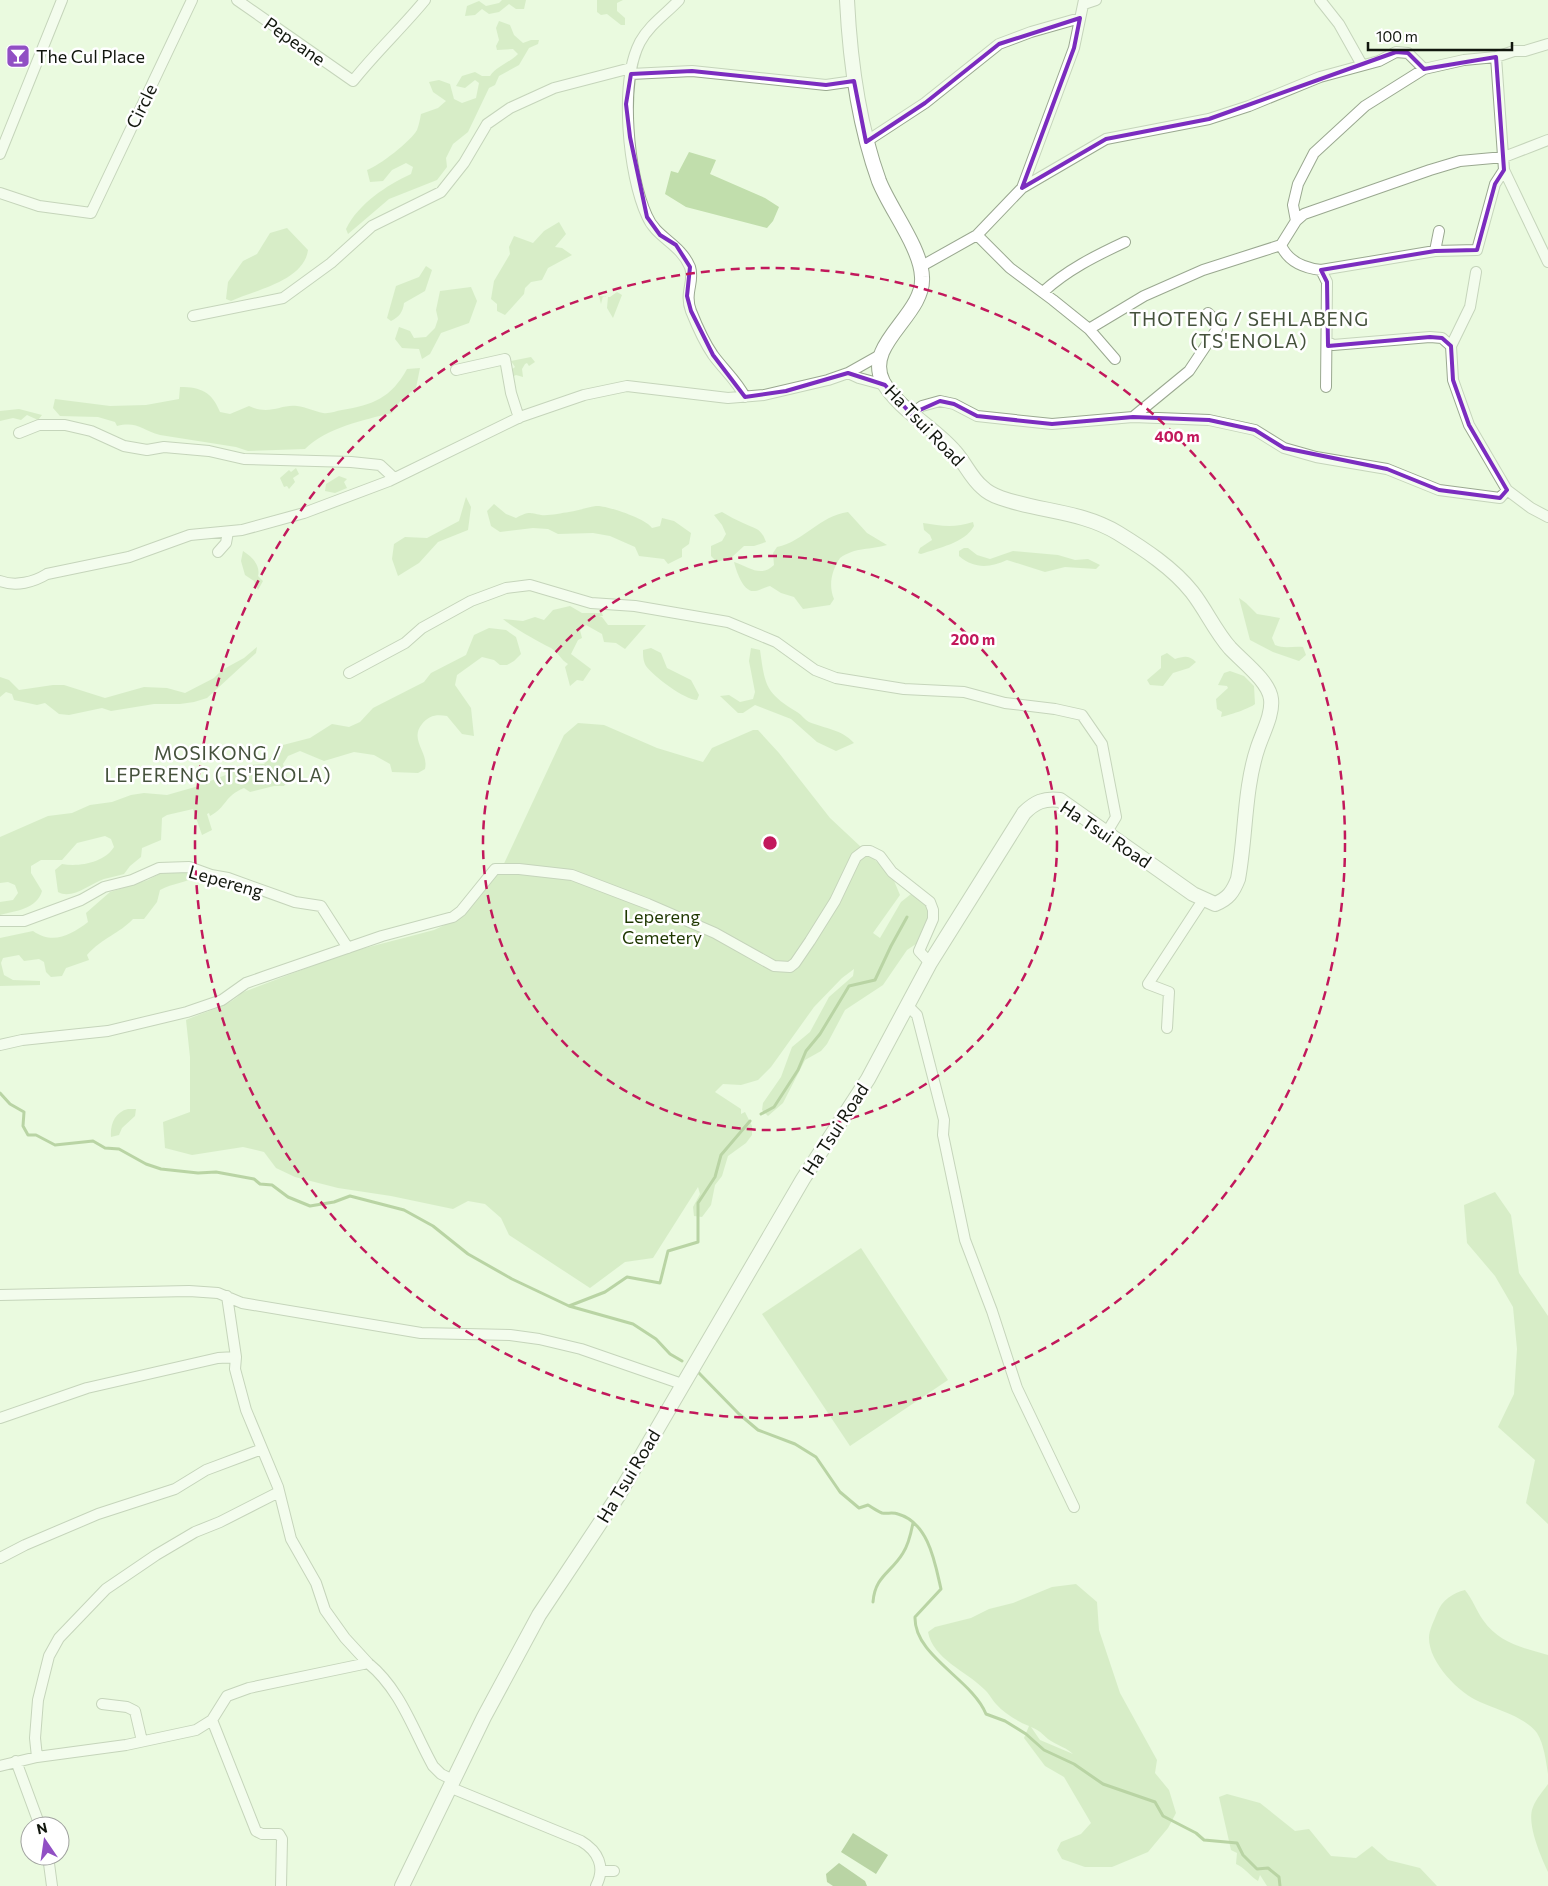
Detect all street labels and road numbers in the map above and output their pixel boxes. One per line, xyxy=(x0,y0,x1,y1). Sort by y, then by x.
street label: Pepeane xyxy=(260,12,330,70)
street label: Circle xyxy=(121,80,161,132)
street label: Ha Tsui Road xyxy=(881,380,969,470)
street label: Ha Tsui Road xyxy=(1056,796,1156,872)
street label: Lepereng xyxy=(186,860,266,902)
street label: Ha Tsui Road xyxy=(797,1079,873,1179)
street label: Ha Tsui Road xyxy=(592,1425,664,1527)

